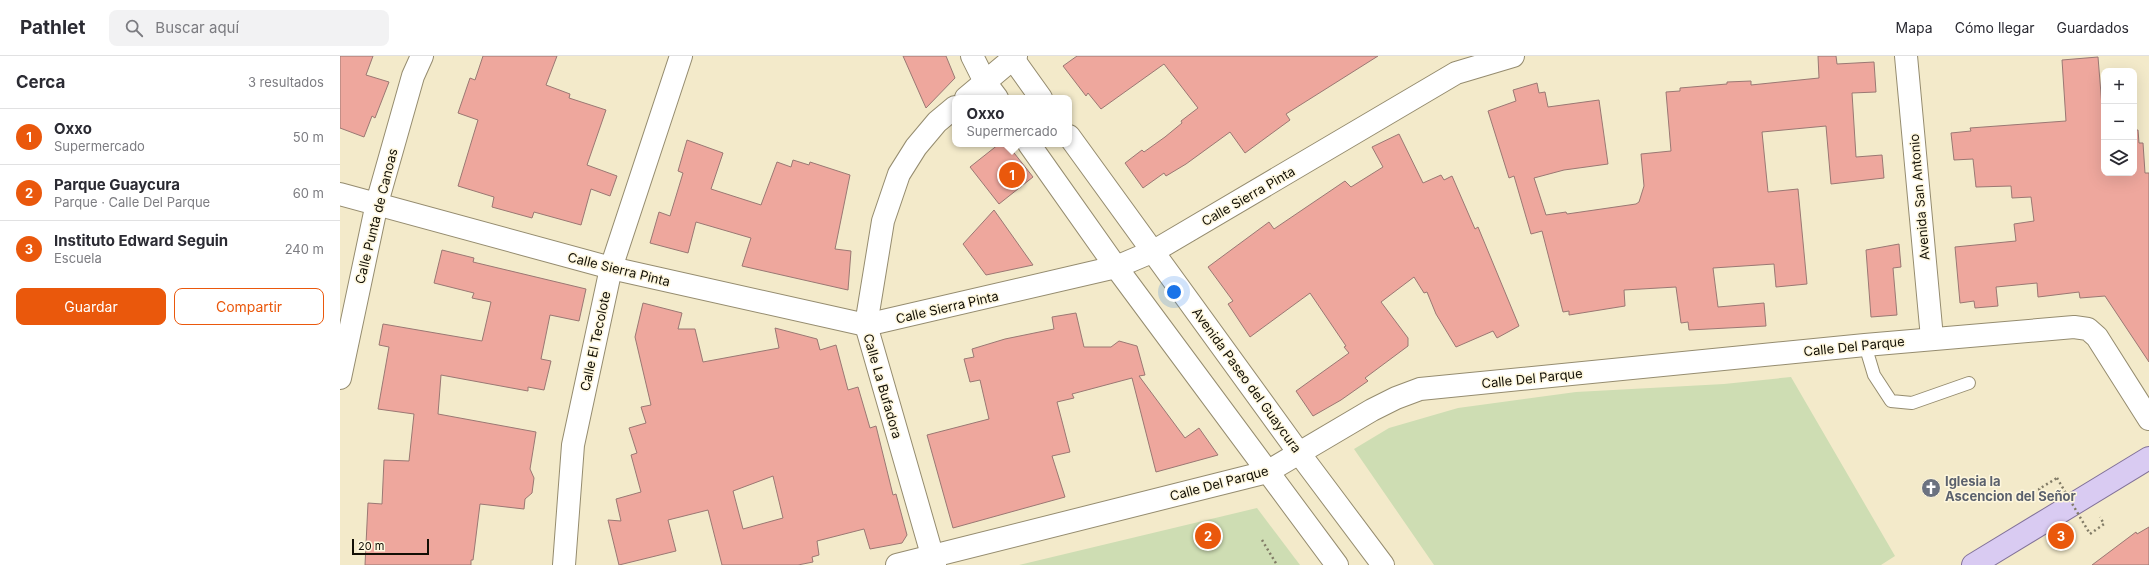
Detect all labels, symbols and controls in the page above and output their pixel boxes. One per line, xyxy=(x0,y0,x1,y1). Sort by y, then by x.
search box xyxy=(109,10,389,46)
text: Pathlet xyxy=(20,16,85,39)
icon: search xyxy=(123,17,145,39)
text: Buscar aquí xyxy=(155,18,239,37)
text: Mapa xyxy=(1896,19,1933,36)
text: Cómo llegar xyxy=(1955,19,2035,36)
text: Guardados xyxy=(2057,19,2129,36)
map controls xyxy=(2101,68,2137,176)
button: + xyxy=(2101,68,2137,104)
text: Cerca xyxy=(16,72,65,92)
text: 3 resultados xyxy=(248,74,324,90)
popup xyxy=(952,95,1072,147)
text: Oxxo xyxy=(967,104,1004,123)
button: − xyxy=(2101,104,2137,140)
text: Oxxo xyxy=(54,119,92,138)
text: Supermercado xyxy=(967,123,1057,139)
text: 1 xyxy=(26,129,32,145)
text: 50 m xyxy=(293,129,324,145)
street label: Avenida San Antonio xyxy=(1905,133,1932,261)
text: Supermercado xyxy=(54,138,145,154)
button: layers xyxy=(2101,140,2137,176)
street label: Calle Punta de Canoas xyxy=(351,146,401,285)
pin: 1 xyxy=(999,160,1025,190)
street label: Calle Sierra Pinta xyxy=(1198,163,1298,229)
text: Parque Guaycura xyxy=(54,175,180,194)
text: 2 xyxy=(25,185,33,201)
text: 60 m xyxy=(293,185,324,201)
text: Parque · Calle Del Parque xyxy=(54,194,210,210)
text: Instituto Edward Seguin xyxy=(54,231,228,250)
text: 3 xyxy=(25,241,33,257)
text: 240 m xyxy=(285,241,324,257)
street label: Calle Sierra Pinta xyxy=(566,249,672,289)
text: Escuela xyxy=(54,250,102,266)
your location xyxy=(1164,282,1184,302)
street label: Calle Sierra Pinta xyxy=(894,287,1000,327)
button: Guardar xyxy=(16,288,166,325)
button: Compartir xyxy=(174,288,324,325)
street label: Calle El Tecolote xyxy=(577,290,613,392)
street label: Avenida Paseo del Guaycura xyxy=(1189,304,1305,456)
street label: Calle La Bufadora xyxy=(860,332,906,440)
street label: Calle Del Parque xyxy=(1803,333,1905,359)
street label: Calle Del Parque xyxy=(1481,365,1583,391)
street label: Calle Del Parque xyxy=(1168,462,1270,504)
place label: Iglesia la Ascencion del Señor xyxy=(1945,473,2077,504)
church icon: Iglesia la Ascencion del Señor xyxy=(1920,477,1942,499)
pin: 2 xyxy=(1195,521,1221,551)
pin: 3 xyxy=(2048,521,2074,551)
scale bar xyxy=(352,537,429,556)
text: 20 m xyxy=(358,539,384,553)

